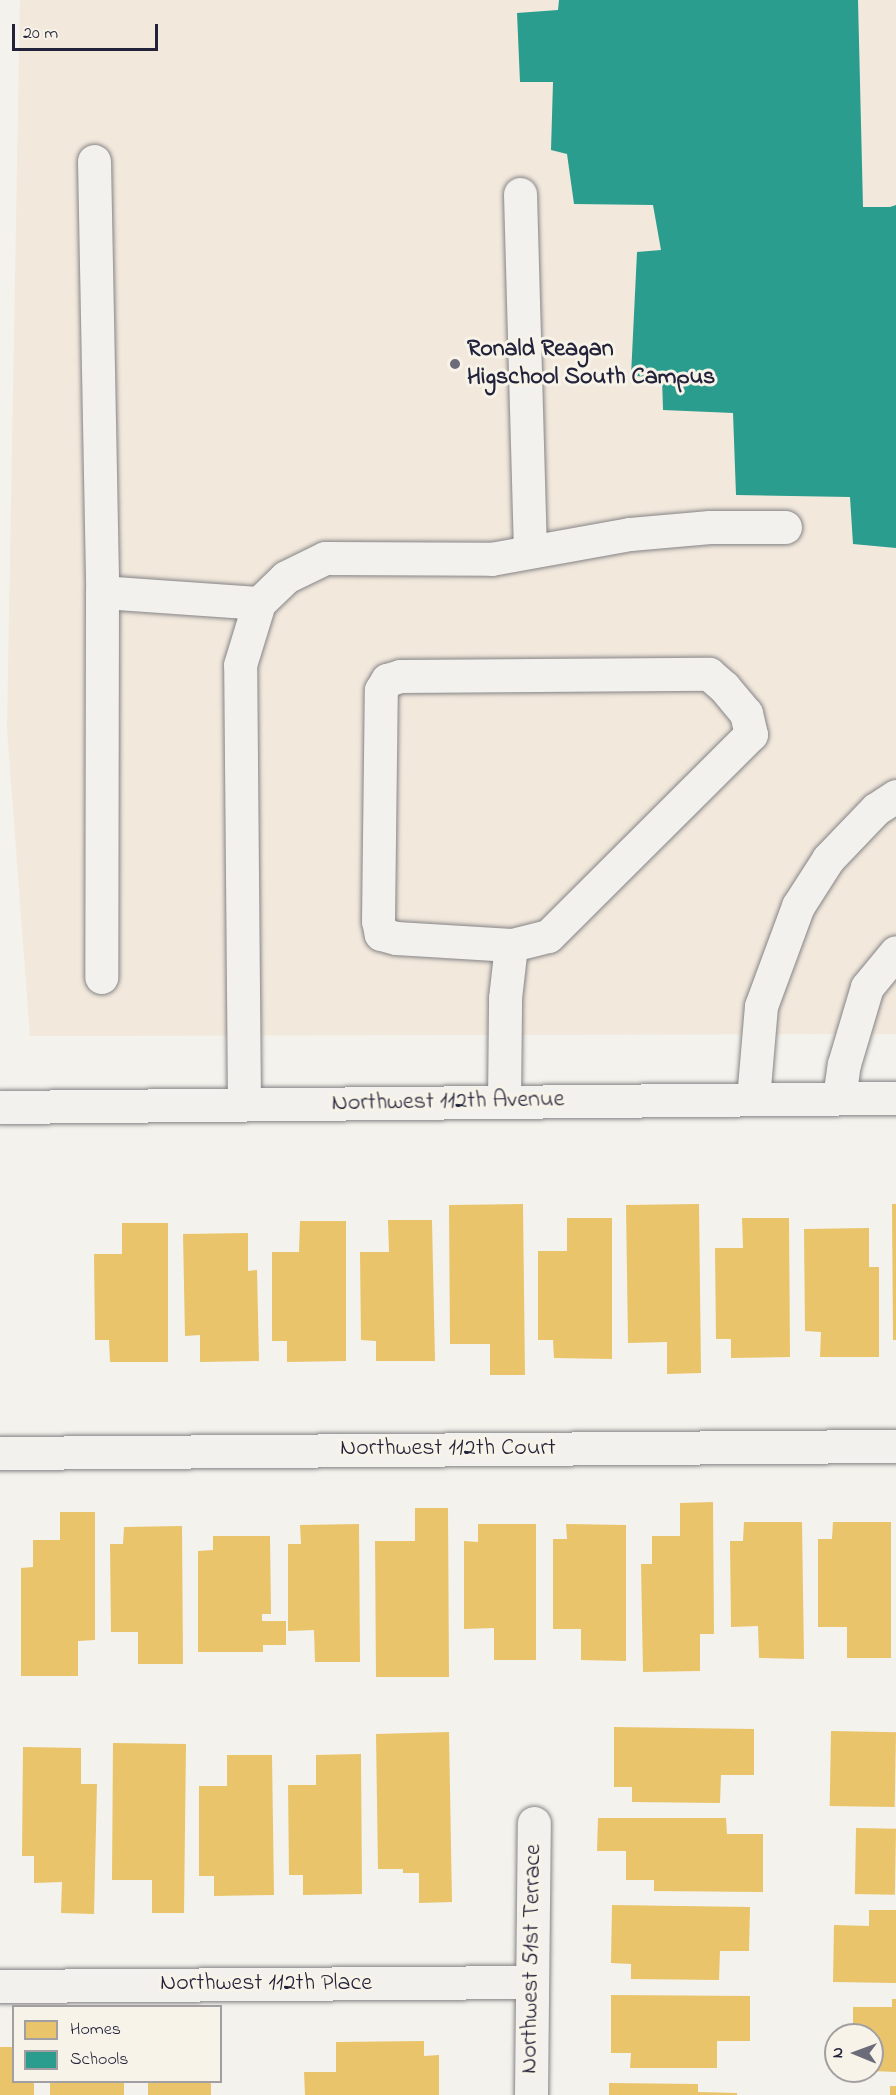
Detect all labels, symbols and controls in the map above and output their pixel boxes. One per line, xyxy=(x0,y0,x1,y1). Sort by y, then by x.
scale bar xyxy=(15,12,160,50)
text: 20 m xyxy=(23,21,58,47)
place label: Ronald Reagan Higschool South Campus xyxy=(467,336,715,392)
marker: Ronald Reagan Higschool South Campus xyxy=(448,357,462,371)
street label: Northwest 112th Avenue xyxy=(331,1086,565,1118)
street label: Northwest 112th Court xyxy=(340,1435,556,1463)
street label: Northwest 51st Terrace xyxy=(516,1844,548,2074)
street label: Northwest 112th Place xyxy=(160,1970,372,1998)
legend xyxy=(12,2005,222,2083)
text: Homes xyxy=(70,2017,121,2043)
north arrow xyxy=(824,2023,884,2083)
text: Schools xyxy=(70,2047,128,2073)
text: N xyxy=(826,2047,850,2058)

